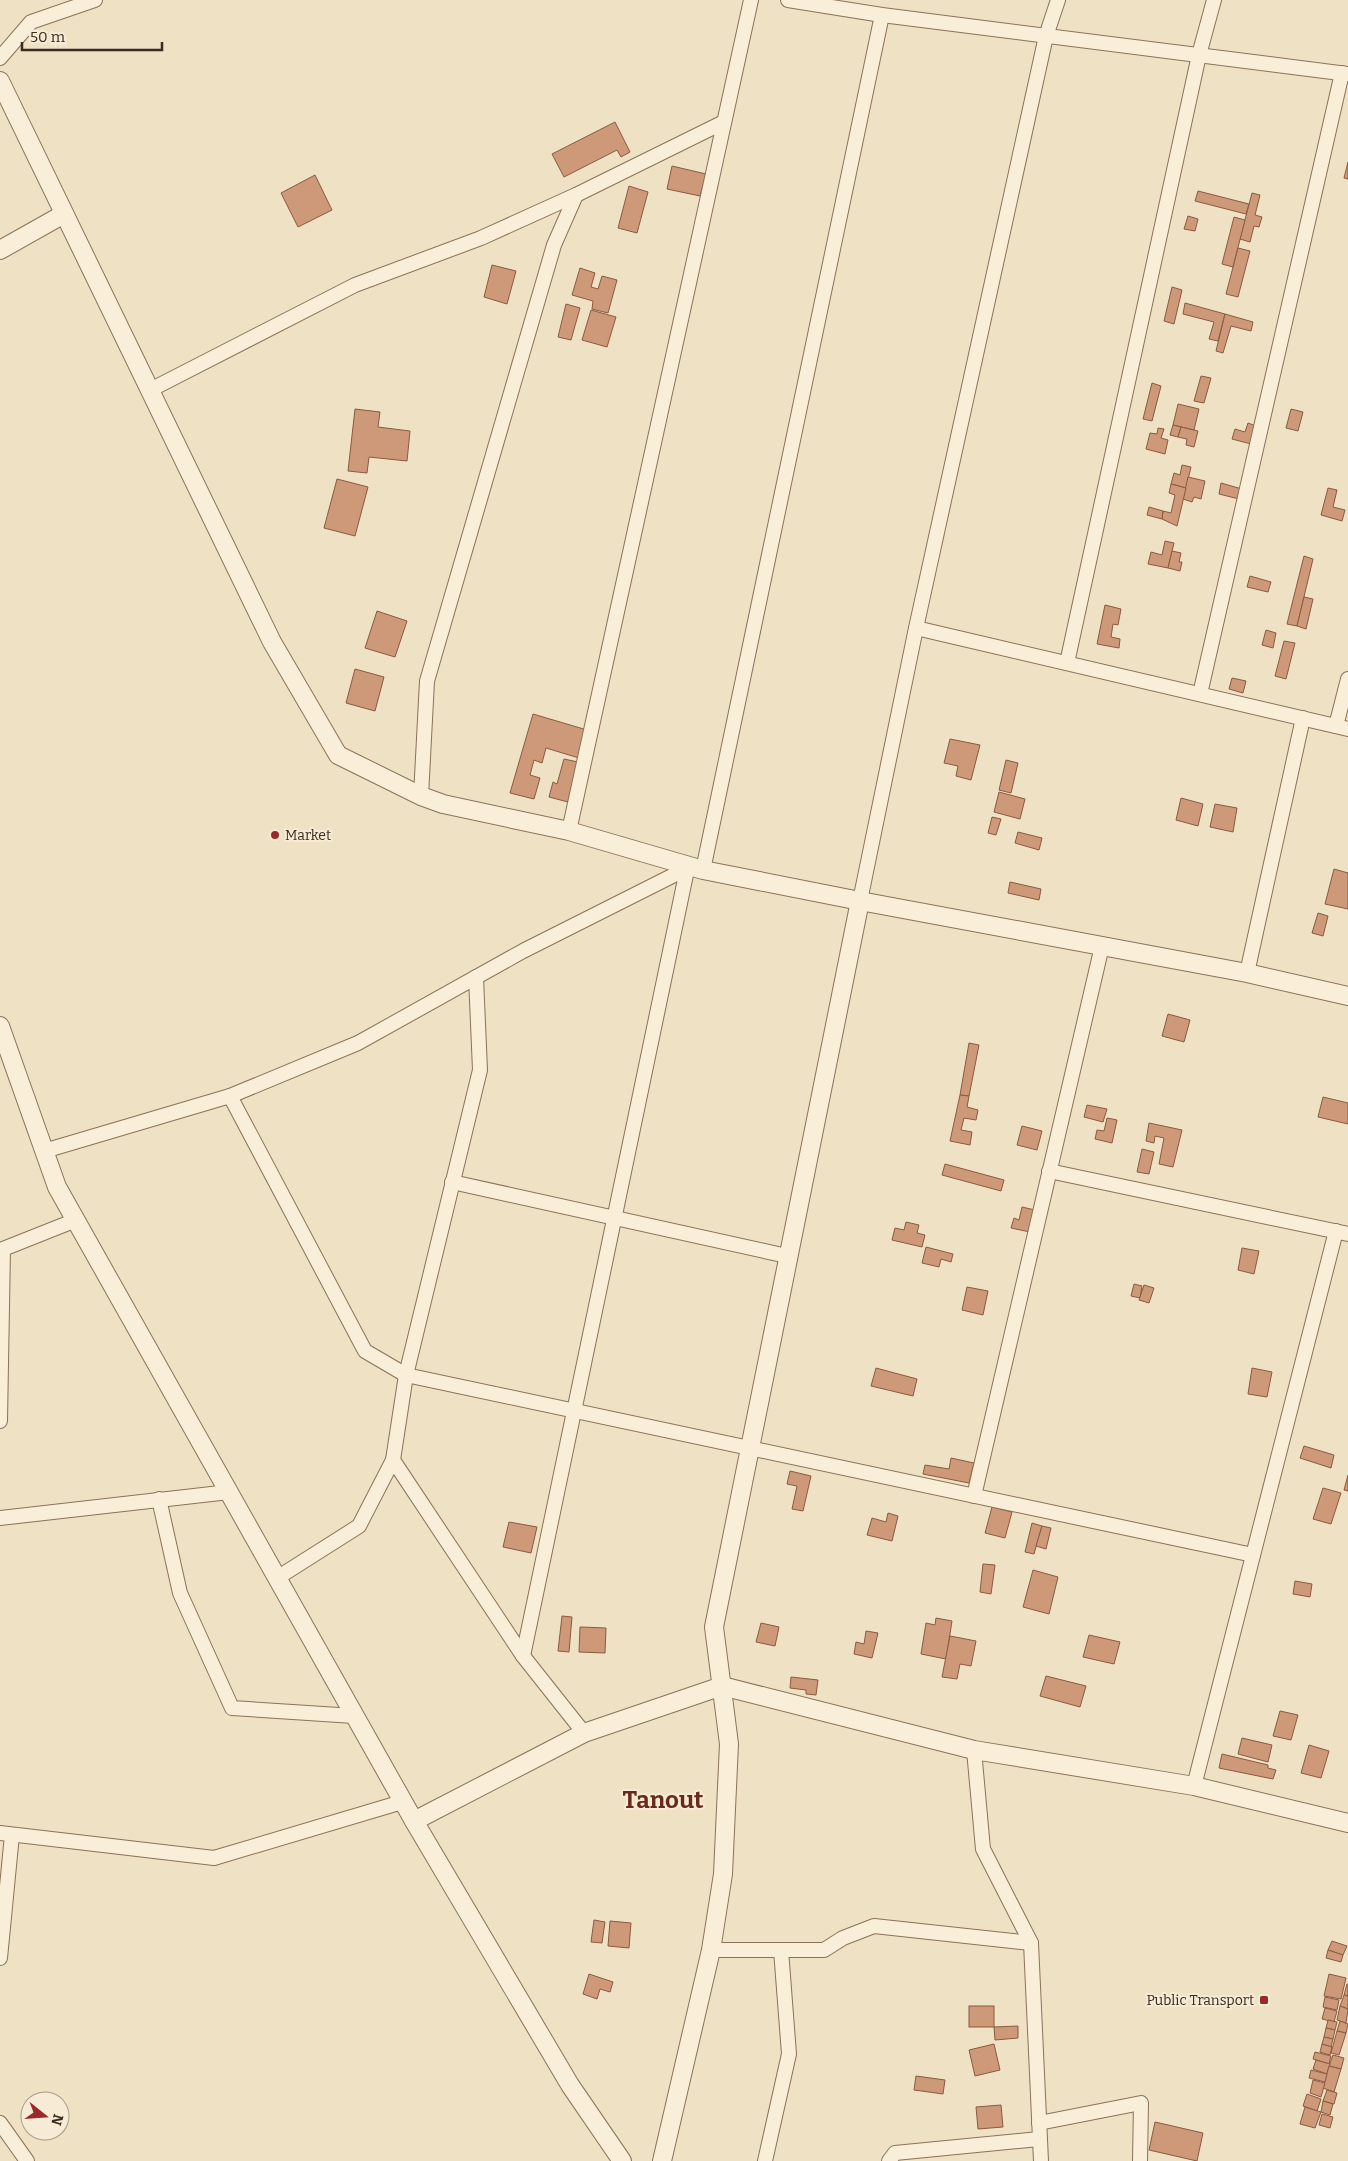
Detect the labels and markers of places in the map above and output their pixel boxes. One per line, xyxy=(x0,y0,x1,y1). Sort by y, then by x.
place label: Market xyxy=(285,827,331,844)
marker: Market xyxy=(269,829,281,841)
place label: Public Transport xyxy=(1146,1992,1254,2009)
marker: Public Transport xyxy=(1258,1994,1270,2006)

